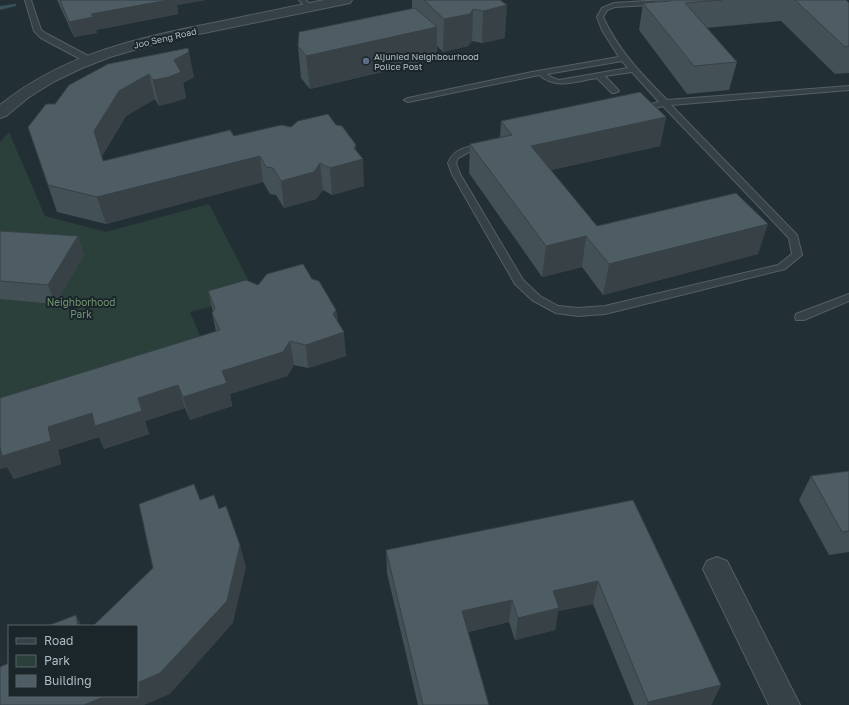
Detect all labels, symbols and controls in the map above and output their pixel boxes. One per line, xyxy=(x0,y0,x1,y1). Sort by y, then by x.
street label: Joo Seng Road xyxy=(132,25,198,51)
place label: Aljunied Neighbourhood Police Post xyxy=(374,51,479,72)
marker: Aljunied Neighbourhood Police Post xyxy=(361,56,371,66)
park label: Neighborhood Park xyxy=(47,296,115,320)
legend xyxy=(8,625,138,697)
text: Road xyxy=(44,633,73,648)
text: Park xyxy=(44,653,70,668)
text: Building xyxy=(44,673,92,688)

